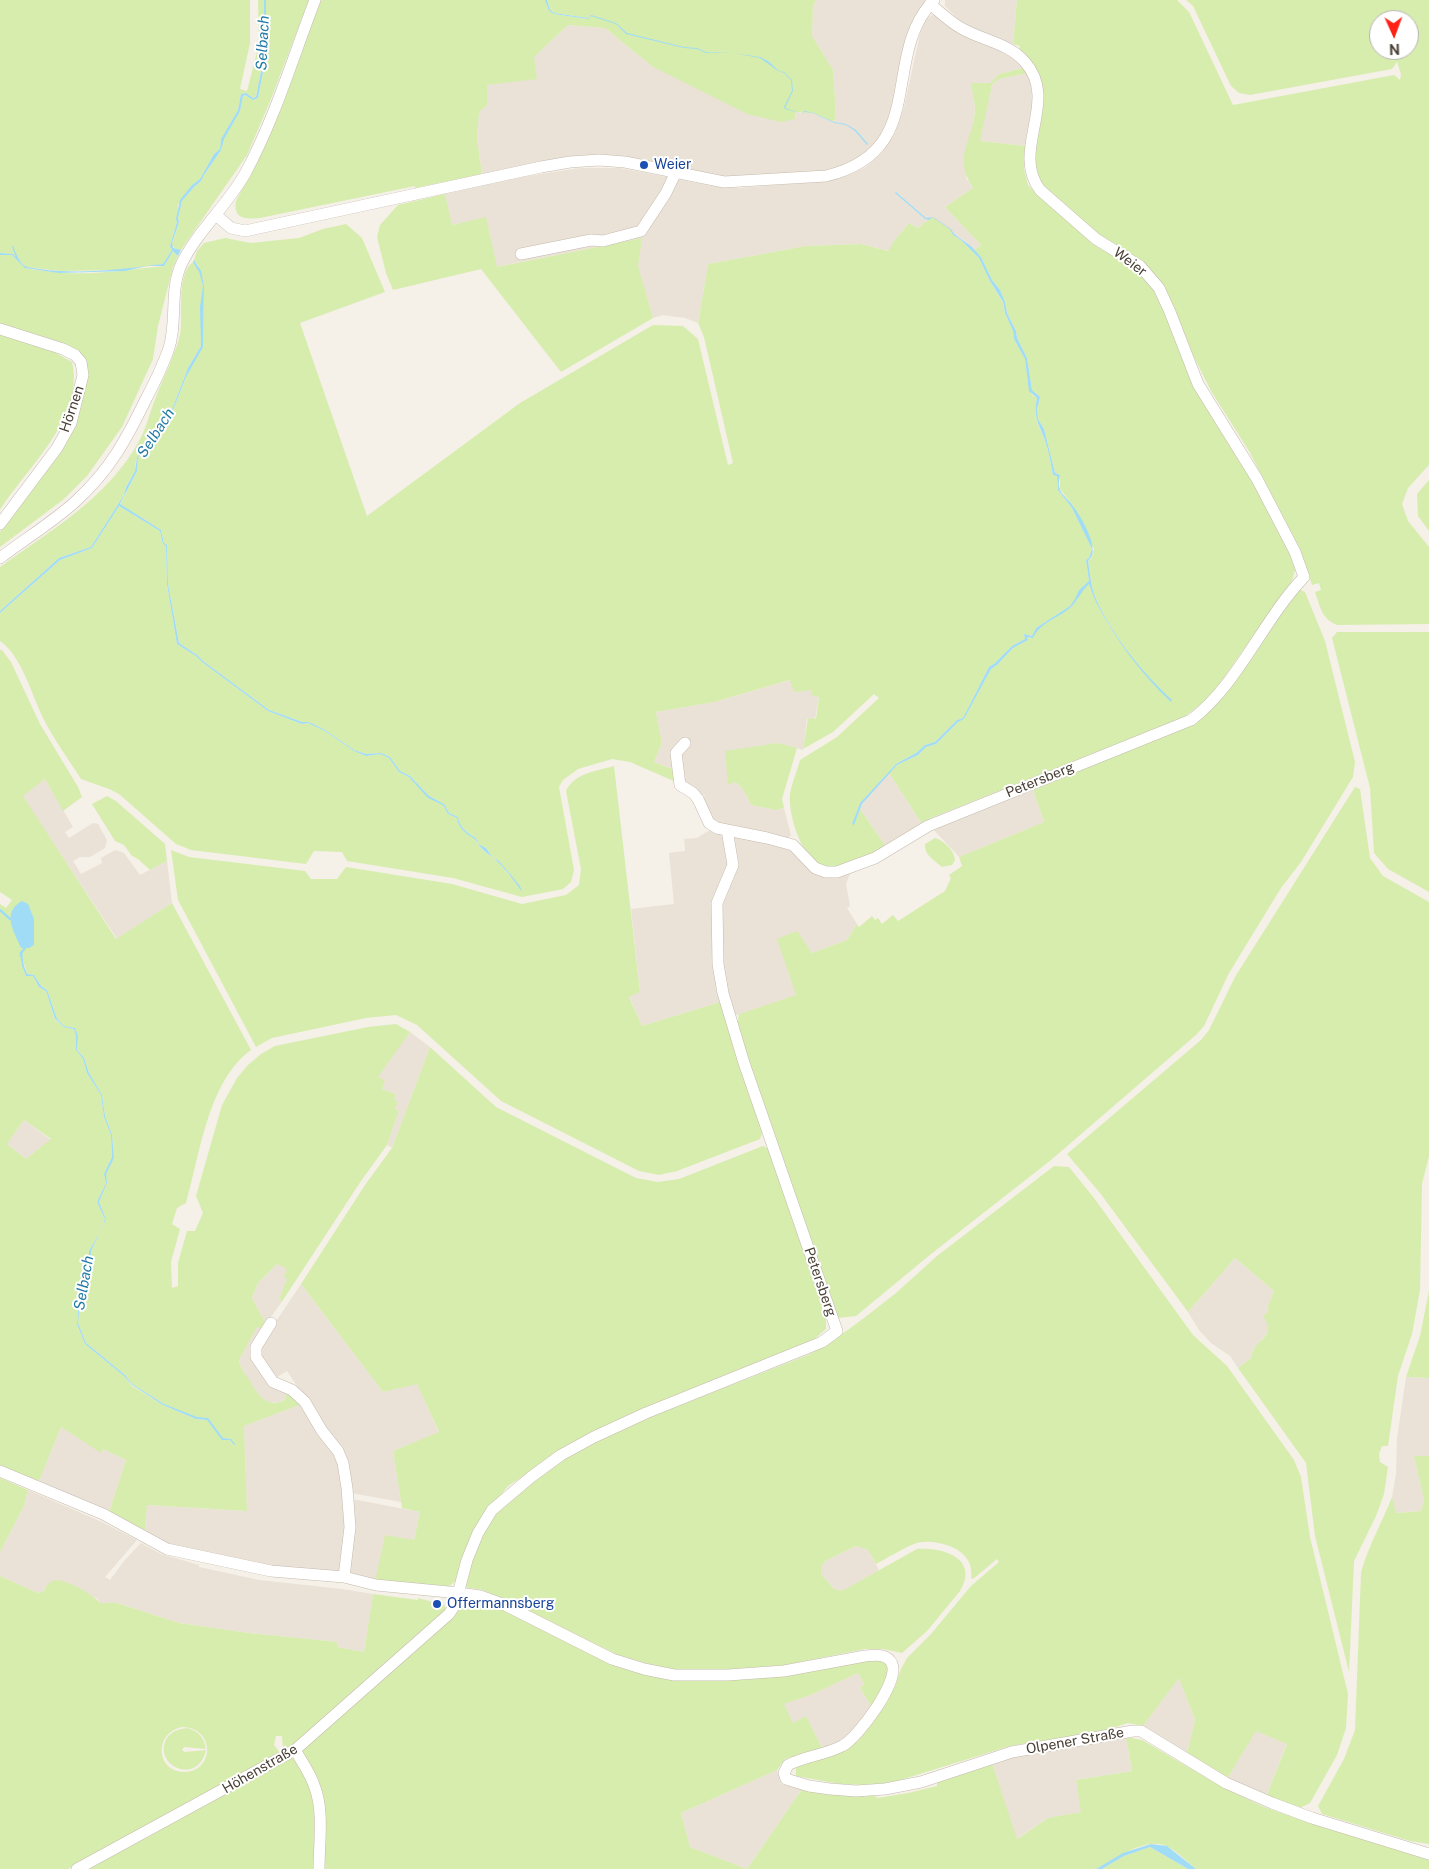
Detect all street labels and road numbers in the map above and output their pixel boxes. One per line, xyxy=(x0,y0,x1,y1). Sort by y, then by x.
street label: Weier xyxy=(1110,244,1150,280)
street label: Hörnen xyxy=(56,384,88,434)
street label: Petersberg xyxy=(1003,759,1077,801)
street label: Petersberg xyxy=(800,1245,840,1319)
street label: Olpener Straße xyxy=(1025,1724,1125,1758)
street label: Höhenstraße xyxy=(219,1741,301,1797)

